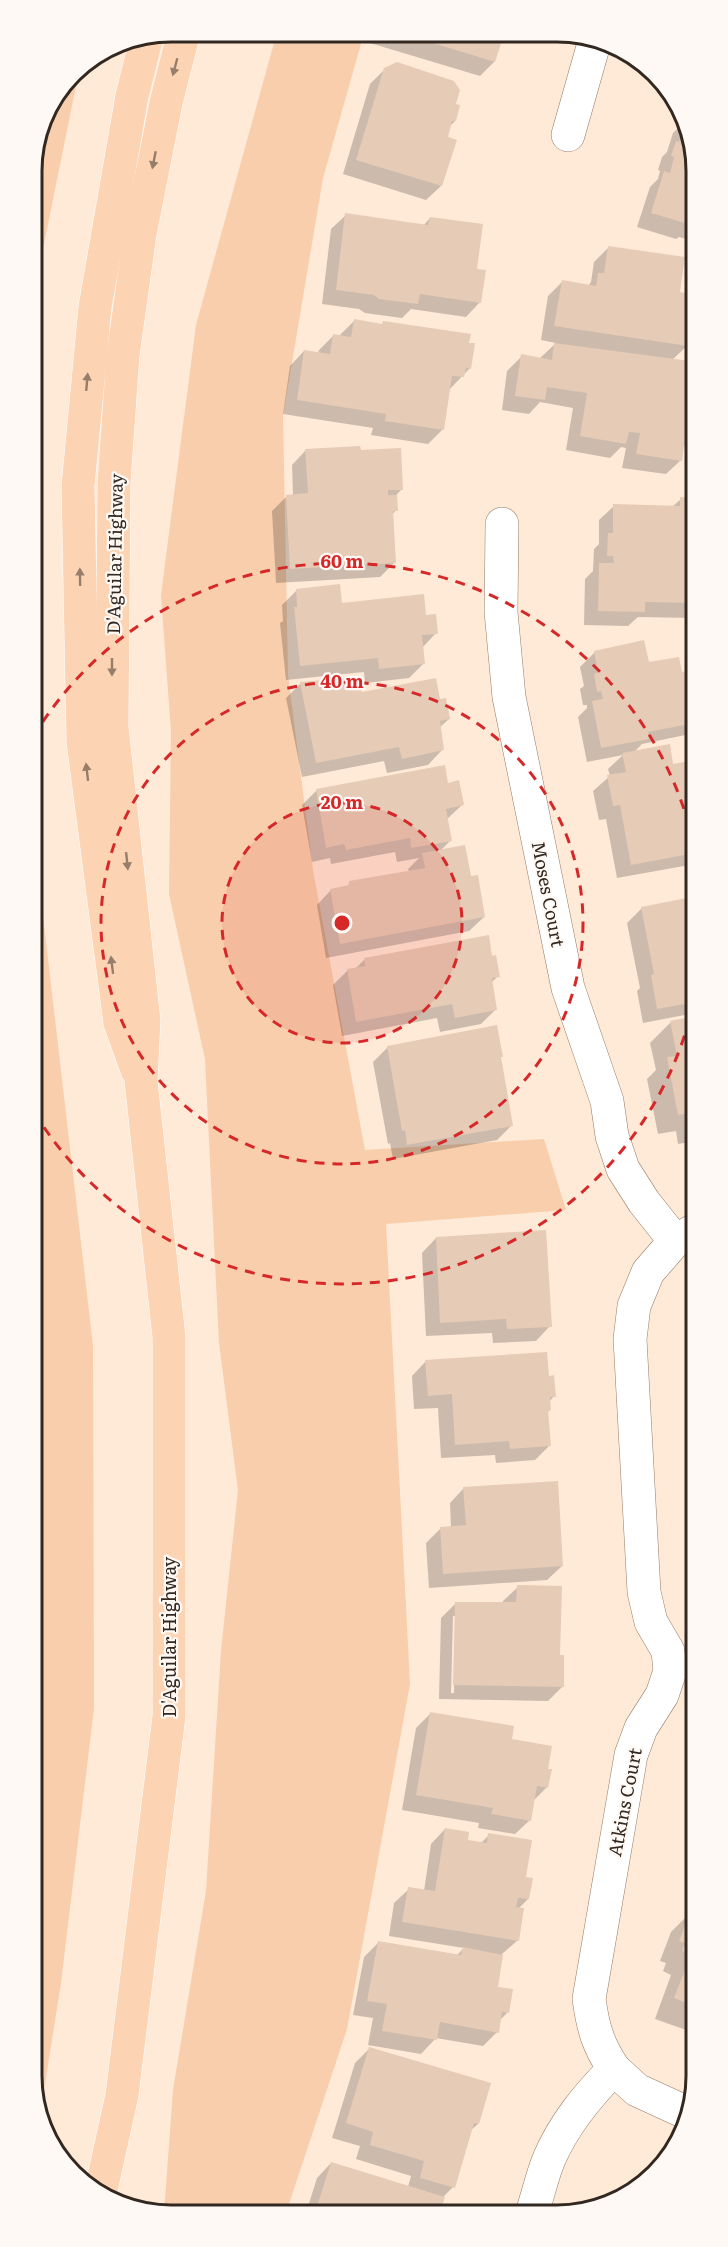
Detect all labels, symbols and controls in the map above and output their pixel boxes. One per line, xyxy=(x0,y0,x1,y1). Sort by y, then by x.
one-way arrow xyxy=(170,58,179,76)
one-way arrow xyxy=(149,151,158,170)
one-way arrow xyxy=(82,373,92,392)
street label: D'Aguilar Highway xyxy=(99,473,129,635)
text: 60 m xyxy=(320,547,364,574)
one-way arrow xyxy=(75,567,84,586)
one-way arrow xyxy=(108,658,117,677)
text: 40 m xyxy=(320,667,364,694)
one-way arrow xyxy=(82,762,92,781)
text: 20 m xyxy=(321,788,363,815)
street label: Moses Court xyxy=(526,839,573,950)
one-way arrow xyxy=(122,852,132,871)
centre of rings xyxy=(332,913,352,933)
one-way arrow xyxy=(107,955,117,974)
street label: D'Aguilar Highway xyxy=(155,1556,182,1717)
street label: Atkins Court xyxy=(600,1745,648,1859)

